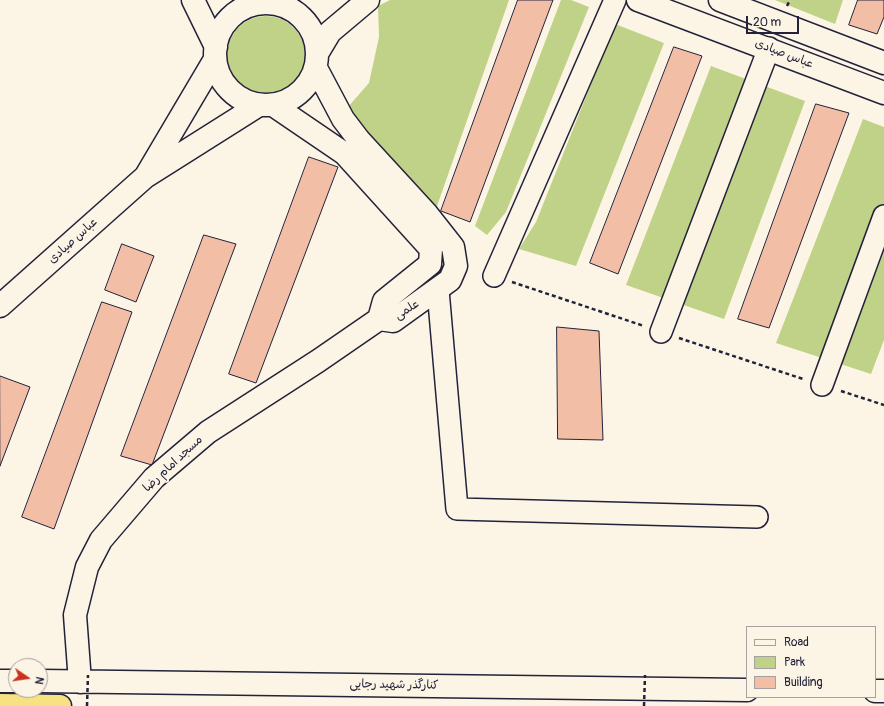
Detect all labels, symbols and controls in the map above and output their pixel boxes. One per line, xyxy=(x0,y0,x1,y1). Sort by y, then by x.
scale bar xyxy=(748,8,801,34)
text: 20 m xyxy=(753,15,781,30)
street label: عباس صیادی xyxy=(753,36,815,72)
street label: عباس صیادی xyxy=(45,215,101,267)
street label: علمی xyxy=(392,297,422,323)
street label: مسجد امام رضا xyxy=(140,433,206,495)
legend xyxy=(746,626,876,698)
text: Road xyxy=(784,635,809,650)
text: Park xyxy=(784,655,805,670)
north arrow xyxy=(8,658,48,698)
text: Building xyxy=(784,675,823,690)
text: N xyxy=(32,676,46,686)
street label: کنارگذر شهید رجایی xyxy=(349,677,439,693)

